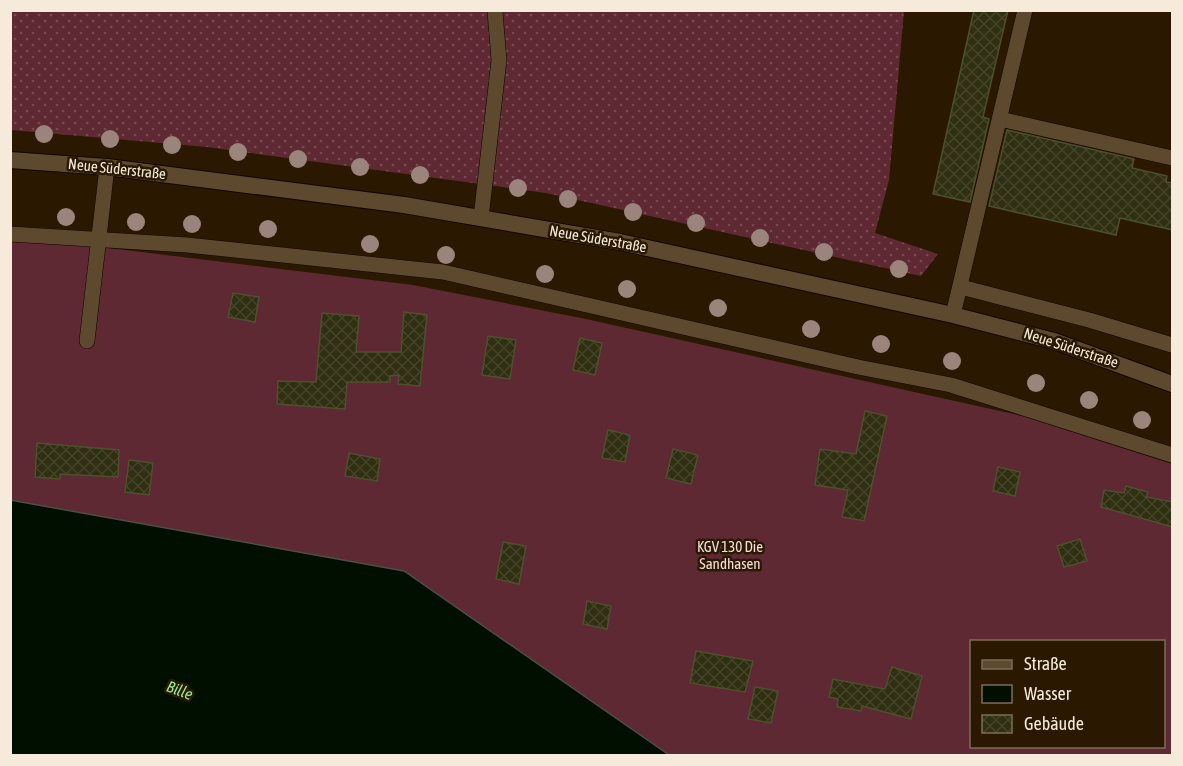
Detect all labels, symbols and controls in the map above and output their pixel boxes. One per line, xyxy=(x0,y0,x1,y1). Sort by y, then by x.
street label: Neue Süderstraße xyxy=(67,155,167,182)
street label: Neue Süderstraße xyxy=(548,222,648,255)
street label: Neue Süderstraße xyxy=(1022,324,1121,371)
park label: KGV 130 Die Sandhasen xyxy=(697,538,763,572)
legend xyxy=(970,640,1165,748)
text: Straße xyxy=(1024,653,1067,674)
water label: Bille xyxy=(164,677,196,703)
text: Wasser xyxy=(1024,683,1072,704)
text: Gebäude xyxy=(1024,713,1084,734)

